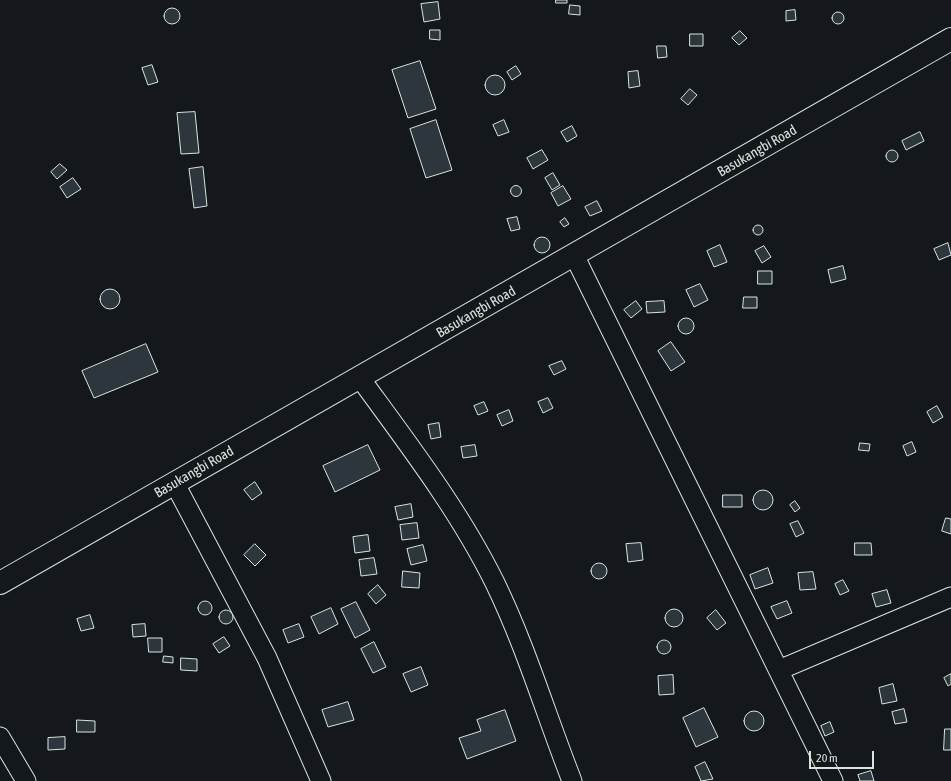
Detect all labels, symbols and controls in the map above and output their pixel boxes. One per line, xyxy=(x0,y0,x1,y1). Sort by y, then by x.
street label: Basukangbi Road xyxy=(714,122,800,180)
street label: Basukangbi Road xyxy=(433,283,519,341)
street label: Basukangbi Road xyxy=(151,443,237,501)
scale bar xyxy=(811,743,876,769)
text: 20 m xyxy=(816,751,838,765)

